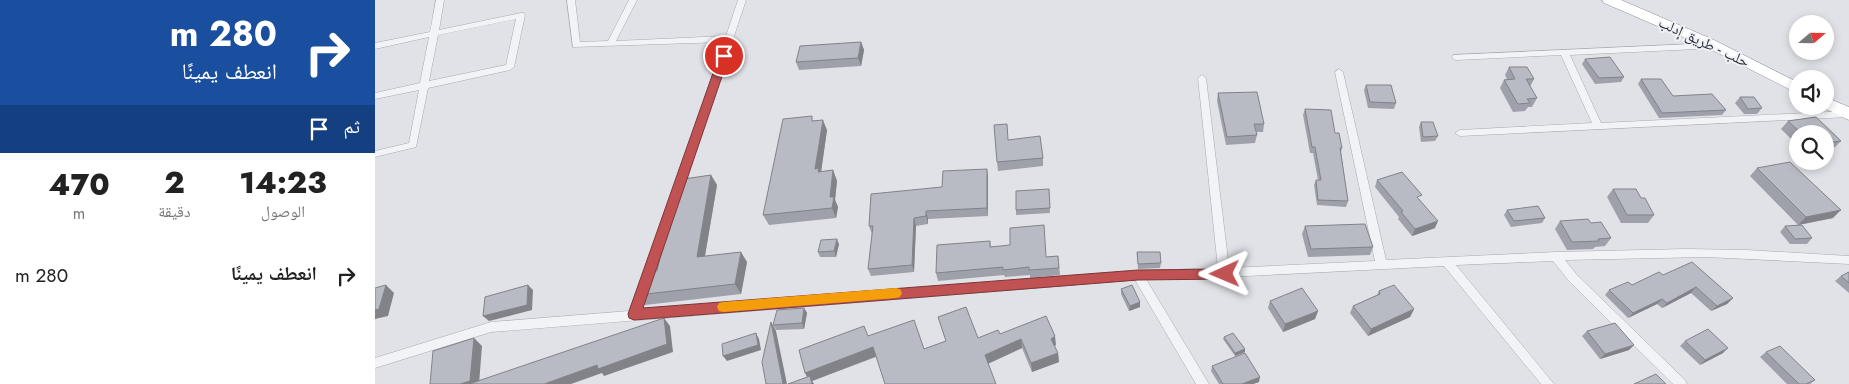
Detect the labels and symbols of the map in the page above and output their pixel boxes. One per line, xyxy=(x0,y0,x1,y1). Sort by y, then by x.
street label: حلب - طريق إدلب xyxy=(1655,11,1754,73)
north arrow xyxy=(1789,15,1834,60)
pin xyxy=(703,35,745,77)
position arrow xyxy=(1198,247,1250,299)

